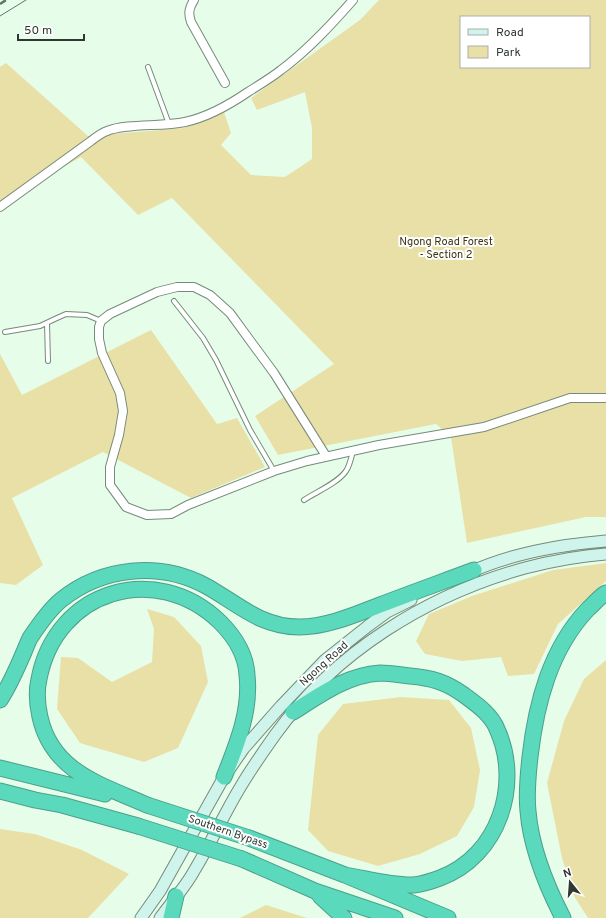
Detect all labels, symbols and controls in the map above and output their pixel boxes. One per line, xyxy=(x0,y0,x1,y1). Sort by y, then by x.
scale bar xyxy=(18,16,84,42)
legend xyxy=(460,16,590,68)
text: 50 m xyxy=(24,23,52,39)
text: Road xyxy=(496,25,524,41)
text: Park xyxy=(496,45,521,61)
park label: Ngong Road Forest - Section 2 xyxy=(399,235,493,262)
street label: Ngong Road xyxy=(297,639,351,689)
street label: Southern Bypass xyxy=(186,812,270,852)
north arrow xyxy=(550,862,590,902)
text: N xyxy=(562,866,573,881)

